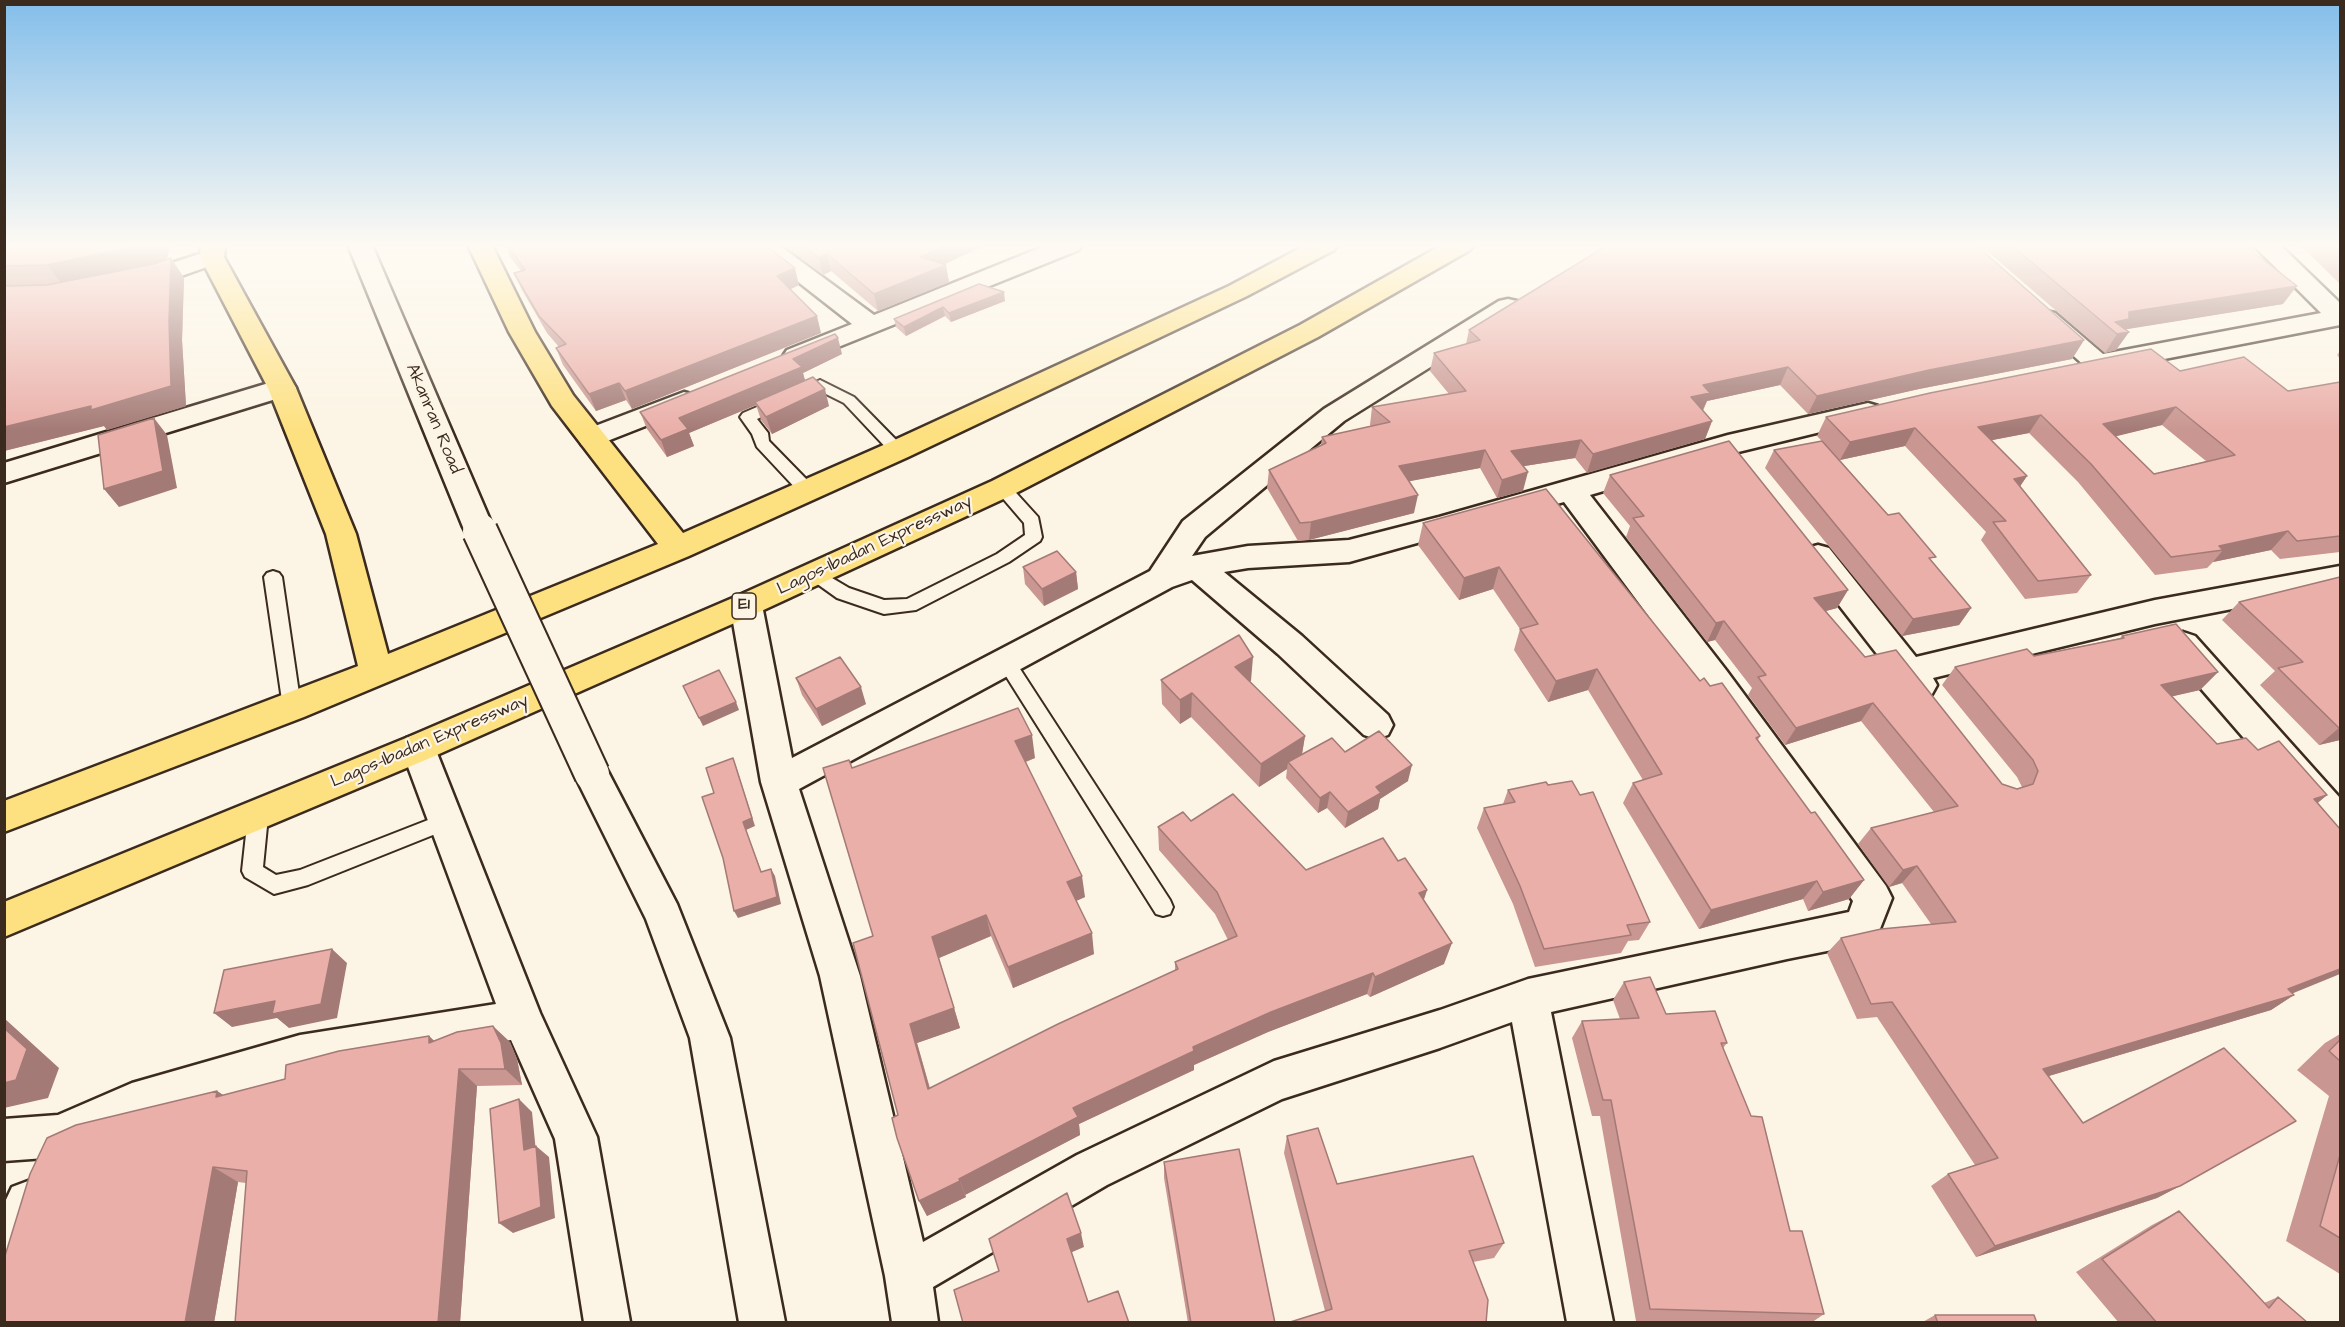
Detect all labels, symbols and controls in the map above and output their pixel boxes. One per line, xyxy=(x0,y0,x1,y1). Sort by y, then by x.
street label: Akanran Road xyxy=(400,361,466,477)
street label: Lagos-Ibadan Expressway xyxy=(774,491,976,601)
road number: E1 xyxy=(732,593,756,619)
street label: Lagos-Ibadan Expressway xyxy=(328,691,532,793)

